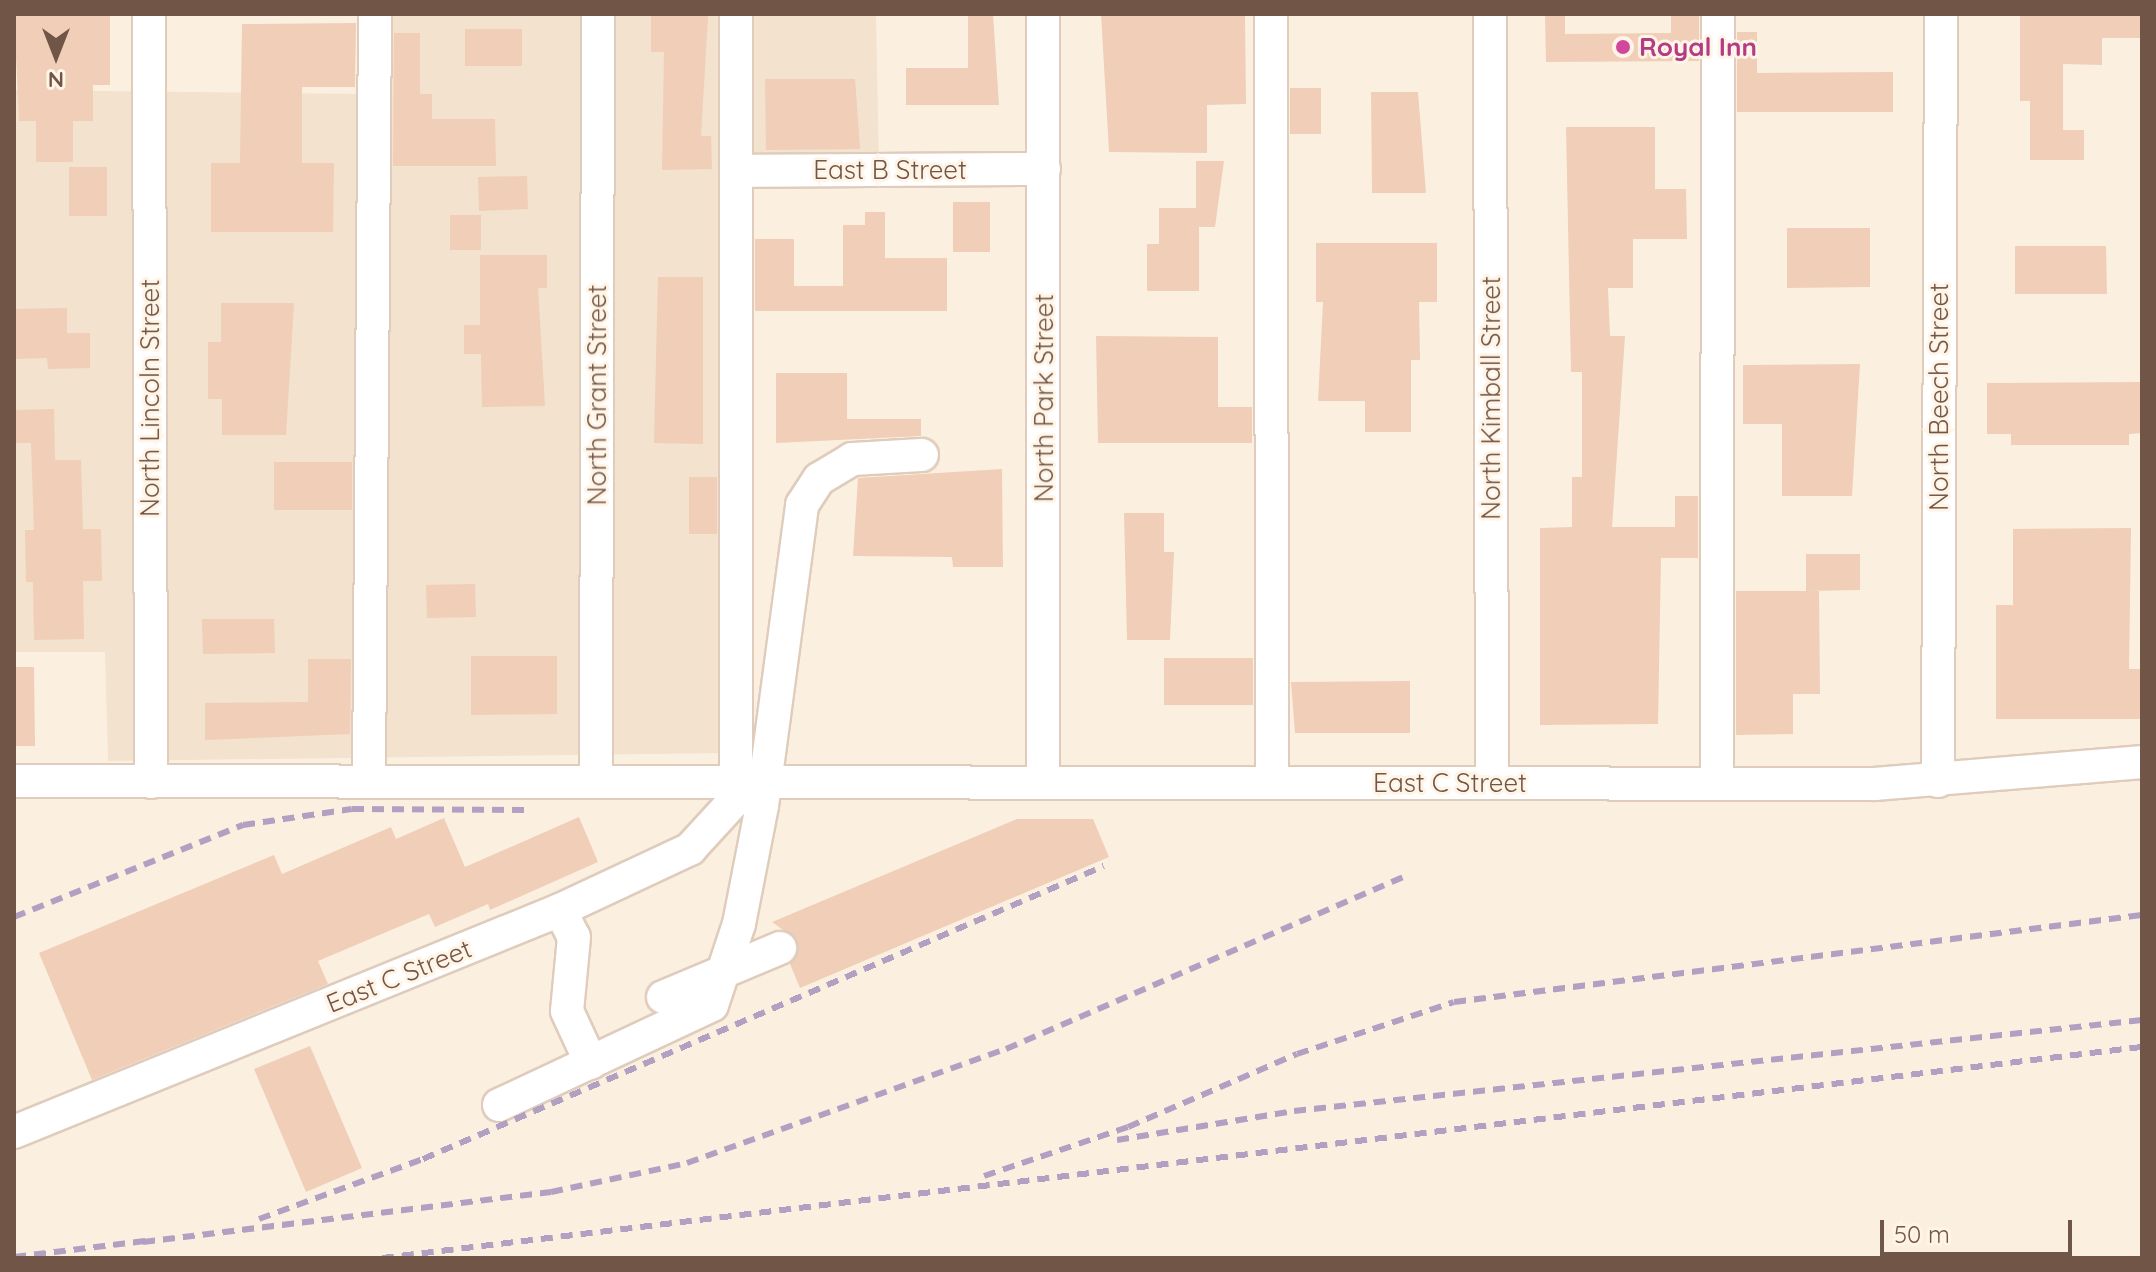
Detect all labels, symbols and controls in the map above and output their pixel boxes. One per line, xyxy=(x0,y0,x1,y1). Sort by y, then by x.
north arrow xyxy=(16,16,96,96)
place label: Royal Inn xyxy=(1639,31,1757,63)
marker: Royal Inn xyxy=(1614,38,1632,56)
text: N xyxy=(48,66,64,94)
street label: East B Street xyxy=(813,154,967,186)
street label: North Kimball Street xyxy=(1475,276,1507,520)
street label: North Lincoln Street xyxy=(134,279,166,517)
street label: North Beech Street xyxy=(1923,283,1955,511)
street label: North Grant Street xyxy=(581,285,613,505)
street label: North Park Street xyxy=(1028,294,1060,502)
street label: East C Street xyxy=(1373,767,1527,799)
street label: East C Street xyxy=(322,933,476,1019)
scale bar xyxy=(1884,1204,2076,1254)
text: 50 m xyxy=(1894,1219,1950,1249)

